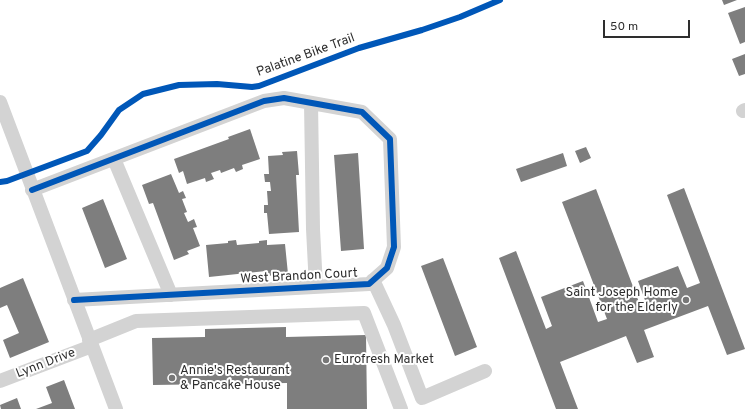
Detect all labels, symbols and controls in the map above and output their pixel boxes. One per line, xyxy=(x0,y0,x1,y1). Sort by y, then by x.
scale bar xyxy=(605,12,692,38)
text: 50 m xyxy=(610,19,638,35)
street label: Palatine Bike Trail xyxy=(255,31,357,81)
street label: West Brandon Court xyxy=(240,266,358,288)
place label: Saint Joseph Home for the Elderly xyxy=(565,285,678,316)
marker: Saint Joseph Home for the Elderly xyxy=(681,295,691,305)
street label: Lynn Drive xyxy=(14,346,78,382)
place label: Eurofresh Market xyxy=(334,352,434,368)
marker: Eurofresh Market xyxy=(321,355,331,365)
place label: Annie's Restaurant & Pancake House xyxy=(180,363,290,394)
marker: Annie's Restaurant & Pancake House xyxy=(167,373,177,383)

